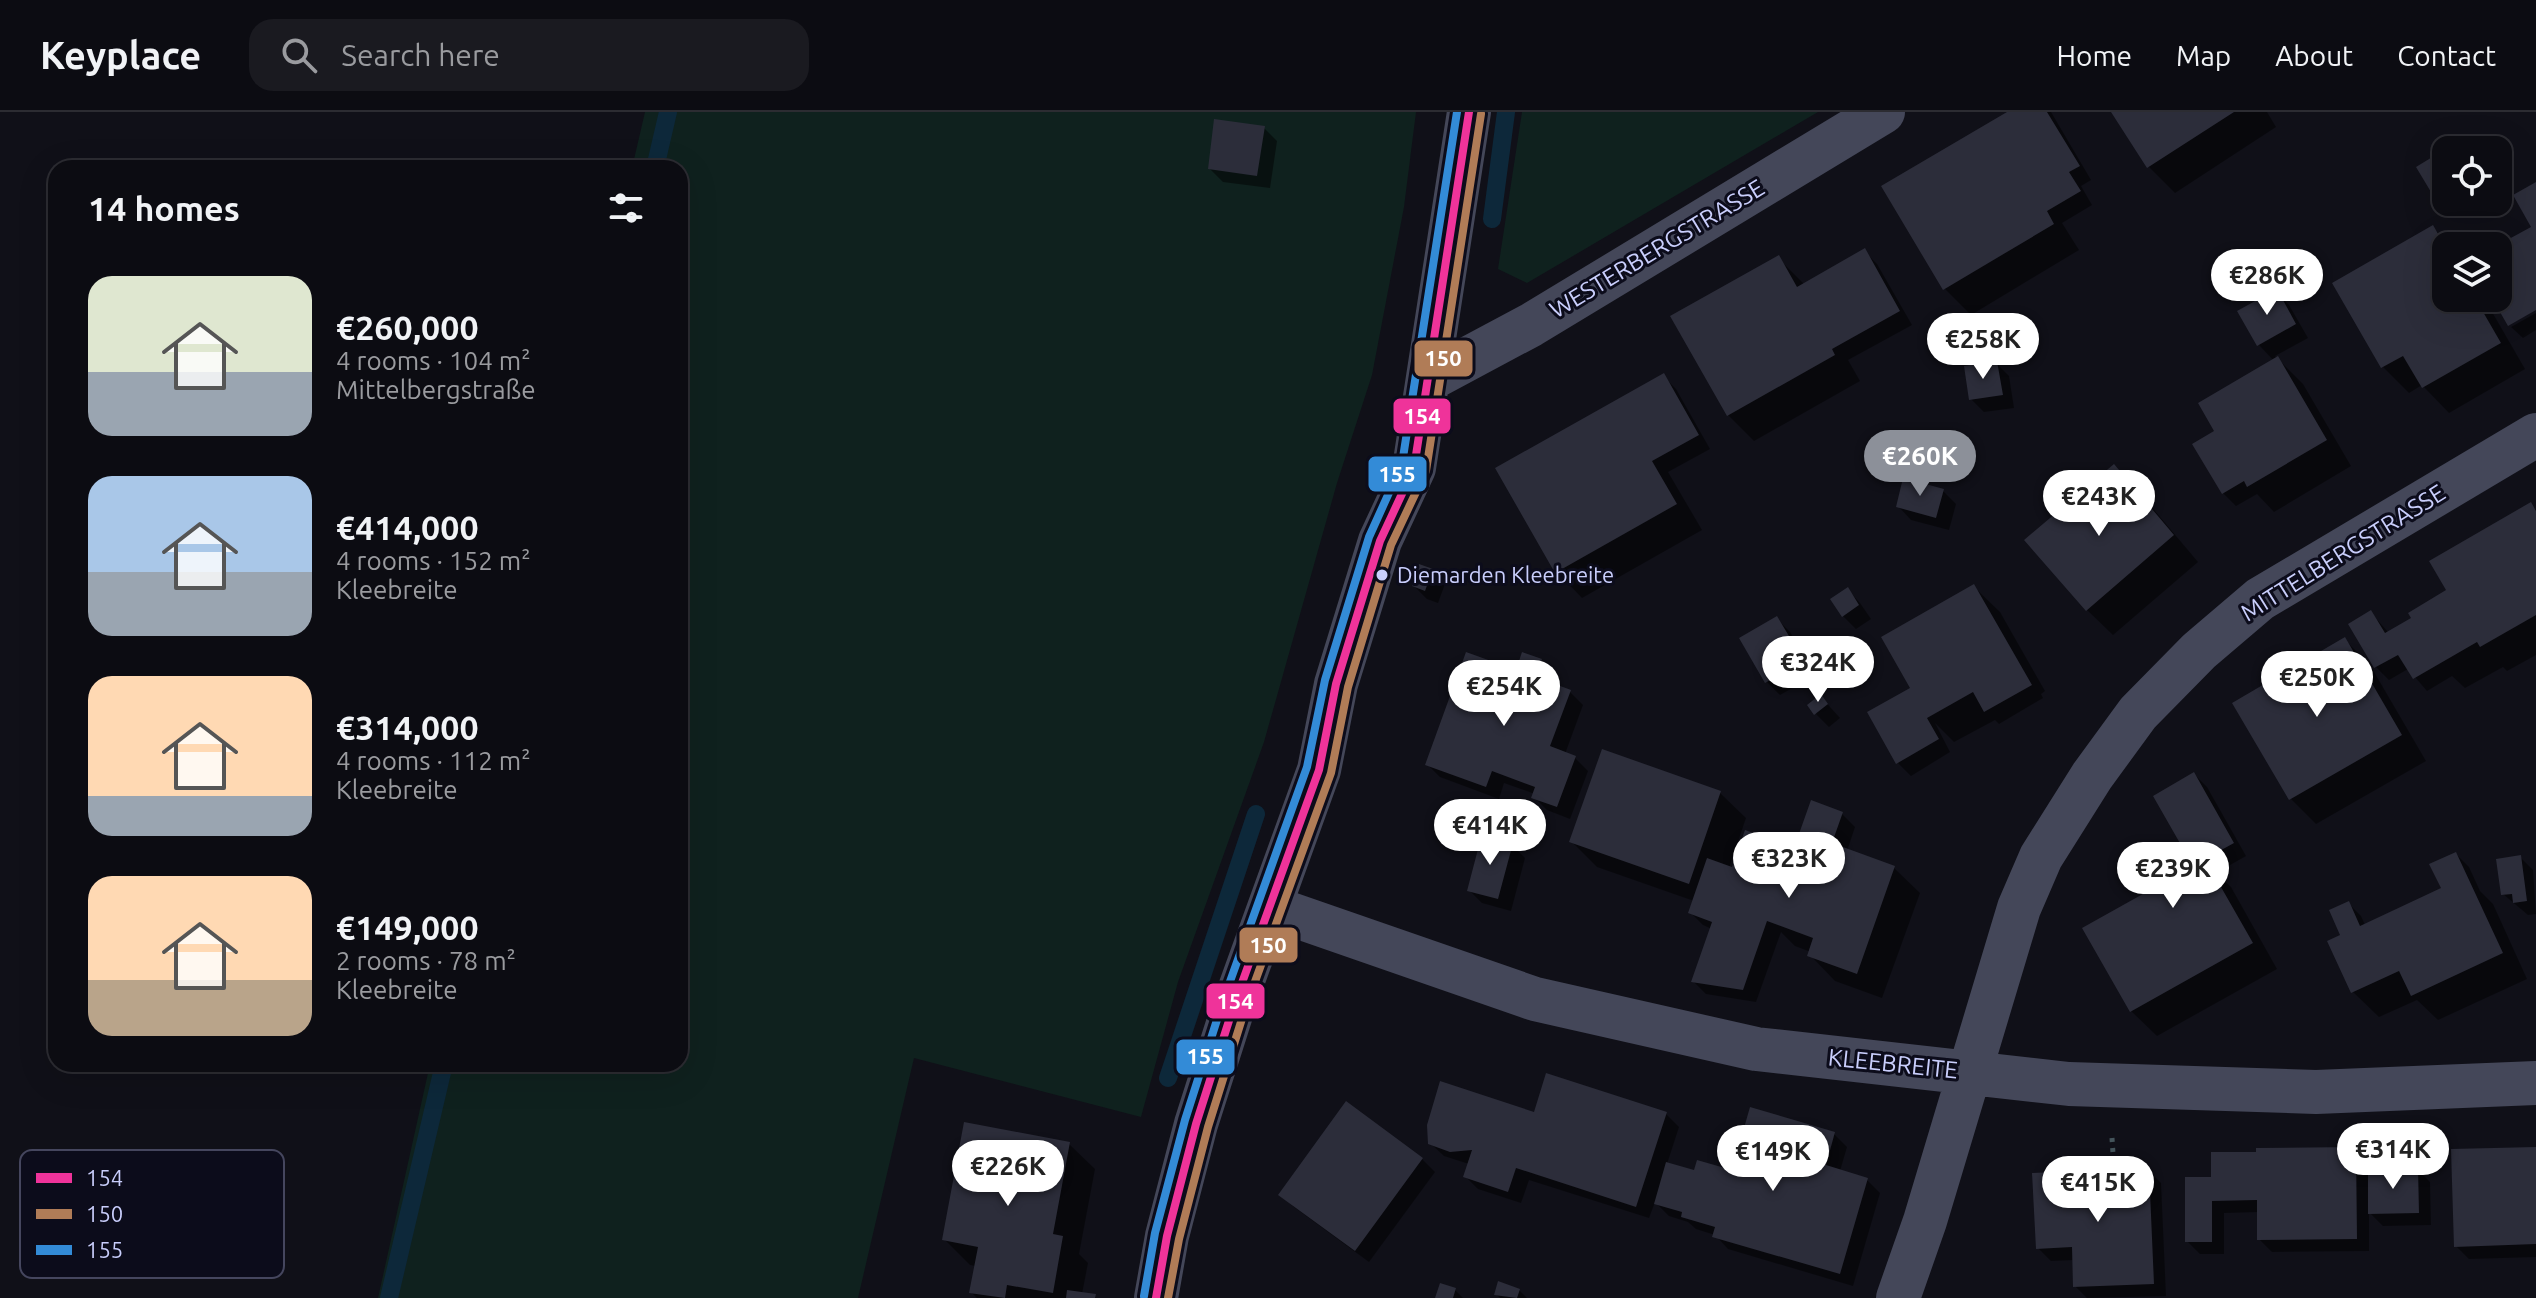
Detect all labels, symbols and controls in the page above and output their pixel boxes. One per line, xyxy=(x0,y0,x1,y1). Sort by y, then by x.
search box xyxy=(249,19,809,91)
icon: search xyxy=(277,33,321,77)
text: Keyplace xyxy=(40,34,201,76)
text: Search here xyxy=(341,38,500,72)
text: Home xyxy=(2057,40,2132,71)
text: Map xyxy=(2176,40,2231,71)
text: About xyxy=(2275,40,2353,71)
text: Contact xyxy=(2397,40,2496,71)
map controls xyxy=(2432,136,2512,312)
button: locate xyxy=(2432,136,2512,216)
street label: WESTERBERGSTRASSE xyxy=(1545,174,1769,323)
icon: filters xyxy=(604,186,648,230)
text: 14 homes xyxy=(88,189,240,227)
button: layers xyxy=(2432,232,2512,312)
pin: €286K xyxy=(2211,249,2323,317)
text: €286K xyxy=(2229,260,2305,289)
icon: home xyxy=(152,308,248,404)
text: €260,000 xyxy=(336,308,479,346)
pin: €258K xyxy=(1927,313,2039,381)
text: €258K xyxy=(1945,324,2021,353)
line badge: 150 xyxy=(1413,339,1474,378)
text: 150 xyxy=(1424,345,1462,370)
text: 4 rooms · 104 m² xyxy=(336,346,531,375)
text: Mittelbergstraße xyxy=(336,375,536,404)
line badge: 154 xyxy=(1392,397,1452,435)
text: 154 xyxy=(1403,403,1441,428)
pin: €260K xyxy=(1864,430,1976,498)
text: €260K xyxy=(1882,441,1958,470)
line badge: 155 xyxy=(1367,455,1428,493)
text: 155 xyxy=(1378,461,1416,486)
pin: €243K xyxy=(2043,470,2155,538)
street label: MITTELBERGSTRASSE xyxy=(2236,479,2450,626)
text: €243K xyxy=(2061,481,2137,510)
icon: home xyxy=(152,508,248,604)
text: €414,000 xyxy=(336,508,479,546)
text: 4 rooms · 152 m² xyxy=(336,546,531,575)
place label: Diemarden Kleebreite xyxy=(1397,562,1614,587)
marker: Diemarden Kleebreite xyxy=(1374,567,1390,583)
text: Kleebreite xyxy=(336,575,458,604)
pin: €324K xyxy=(1762,636,1874,704)
text: €324K xyxy=(1780,647,1856,676)
pin: €250K xyxy=(2261,651,2373,719)
pin: €254K xyxy=(1448,660,1560,728)
text: €250K xyxy=(2279,662,2355,691)
text: €254K xyxy=(1466,671,1542,700)
icon: home xyxy=(152,708,248,804)
text: €314,000 xyxy=(336,708,479,746)
text: 4 rooms · 112 m² xyxy=(336,746,531,775)
text: Kleebreite xyxy=(336,775,458,804)
pin: €414K xyxy=(1434,799,1546,867)
text: €414K xyxy=(1452,810,1528,839)
pin: €323K xyxy=(1733,832,1845,900)
pin: €239K xyxy=(2117,842,2229,910)
text: €323K xyxy=(1751,843,1827,872)
text: €239K xyxy=(2135,853,2211,882)
icon: home xyxy=(152,908,248,1004)
text: €149,000 xyxy=(336,908,479,946)
line badge: 150 xyxy=(1238,926,1299,964)
text: 150 xyxy=(1249,932,1287,957)
text: 2 rooms · 78 m² xyxy=(336,946,516,975)
text: Kleebreite xyxy=(336,975,458,1004)
line badge: 154 xyxy=(1205,982,1266,1020)
text: 154 xyxy=(1216,988,1254,1013)
line badge: 155 xyxy=(1175,1038,1236,1076)
text: 155 xyxy=(1186,1043,1224,1068)
street label: KLEEBREITE xyxy=(1827,1043,1959,1084)
pin: €314K xyxy=(2337,1123,2449,1191)
pin: €149K xyxy=(1717,1125,1829,1193)
text: €314K xyxy=(2355,1134,2431,1163)
text: €149K xyxy=(1735,1136,1811,1165)
pin: €226K xyxy=(952,1140,1064,1208)
legend xyxy=(20,1150,284,1278)
text: €226K xyxy=(970,1151,1046,1180)
pin: €415K xyxy=(2042,1156,2154,1224)
text: 154 xyxy=(86,1165,123,1190)
text: €415K xyxy=(2060,1167,2136,1196)
text: 150 xyxy=(86,1201,123,1226)
text: 155 xyxy=(86,1237,123,1262)

